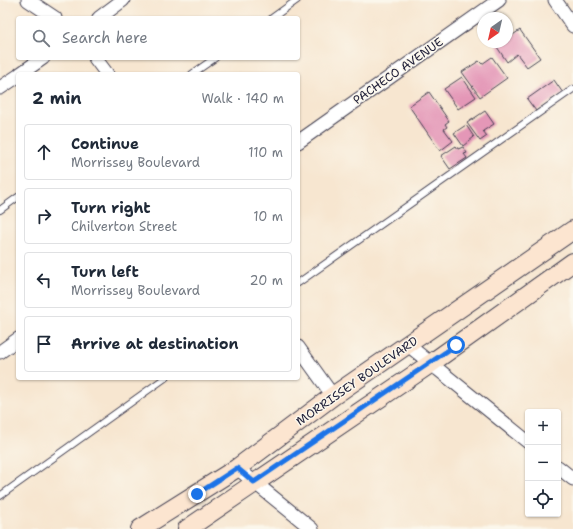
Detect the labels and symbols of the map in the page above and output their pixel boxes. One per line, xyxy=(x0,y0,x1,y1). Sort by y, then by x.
north arrow xyxy=(477,12,513,48)
street label: PACHECO AVENUE xyxy=(350,34,446,108)
street label: MORRISSEY BOULEVARD xyxy=(293,333,421,429)
route start xyxy=(447,336,465,354)
route end xyxy=(188,485,206,503)

